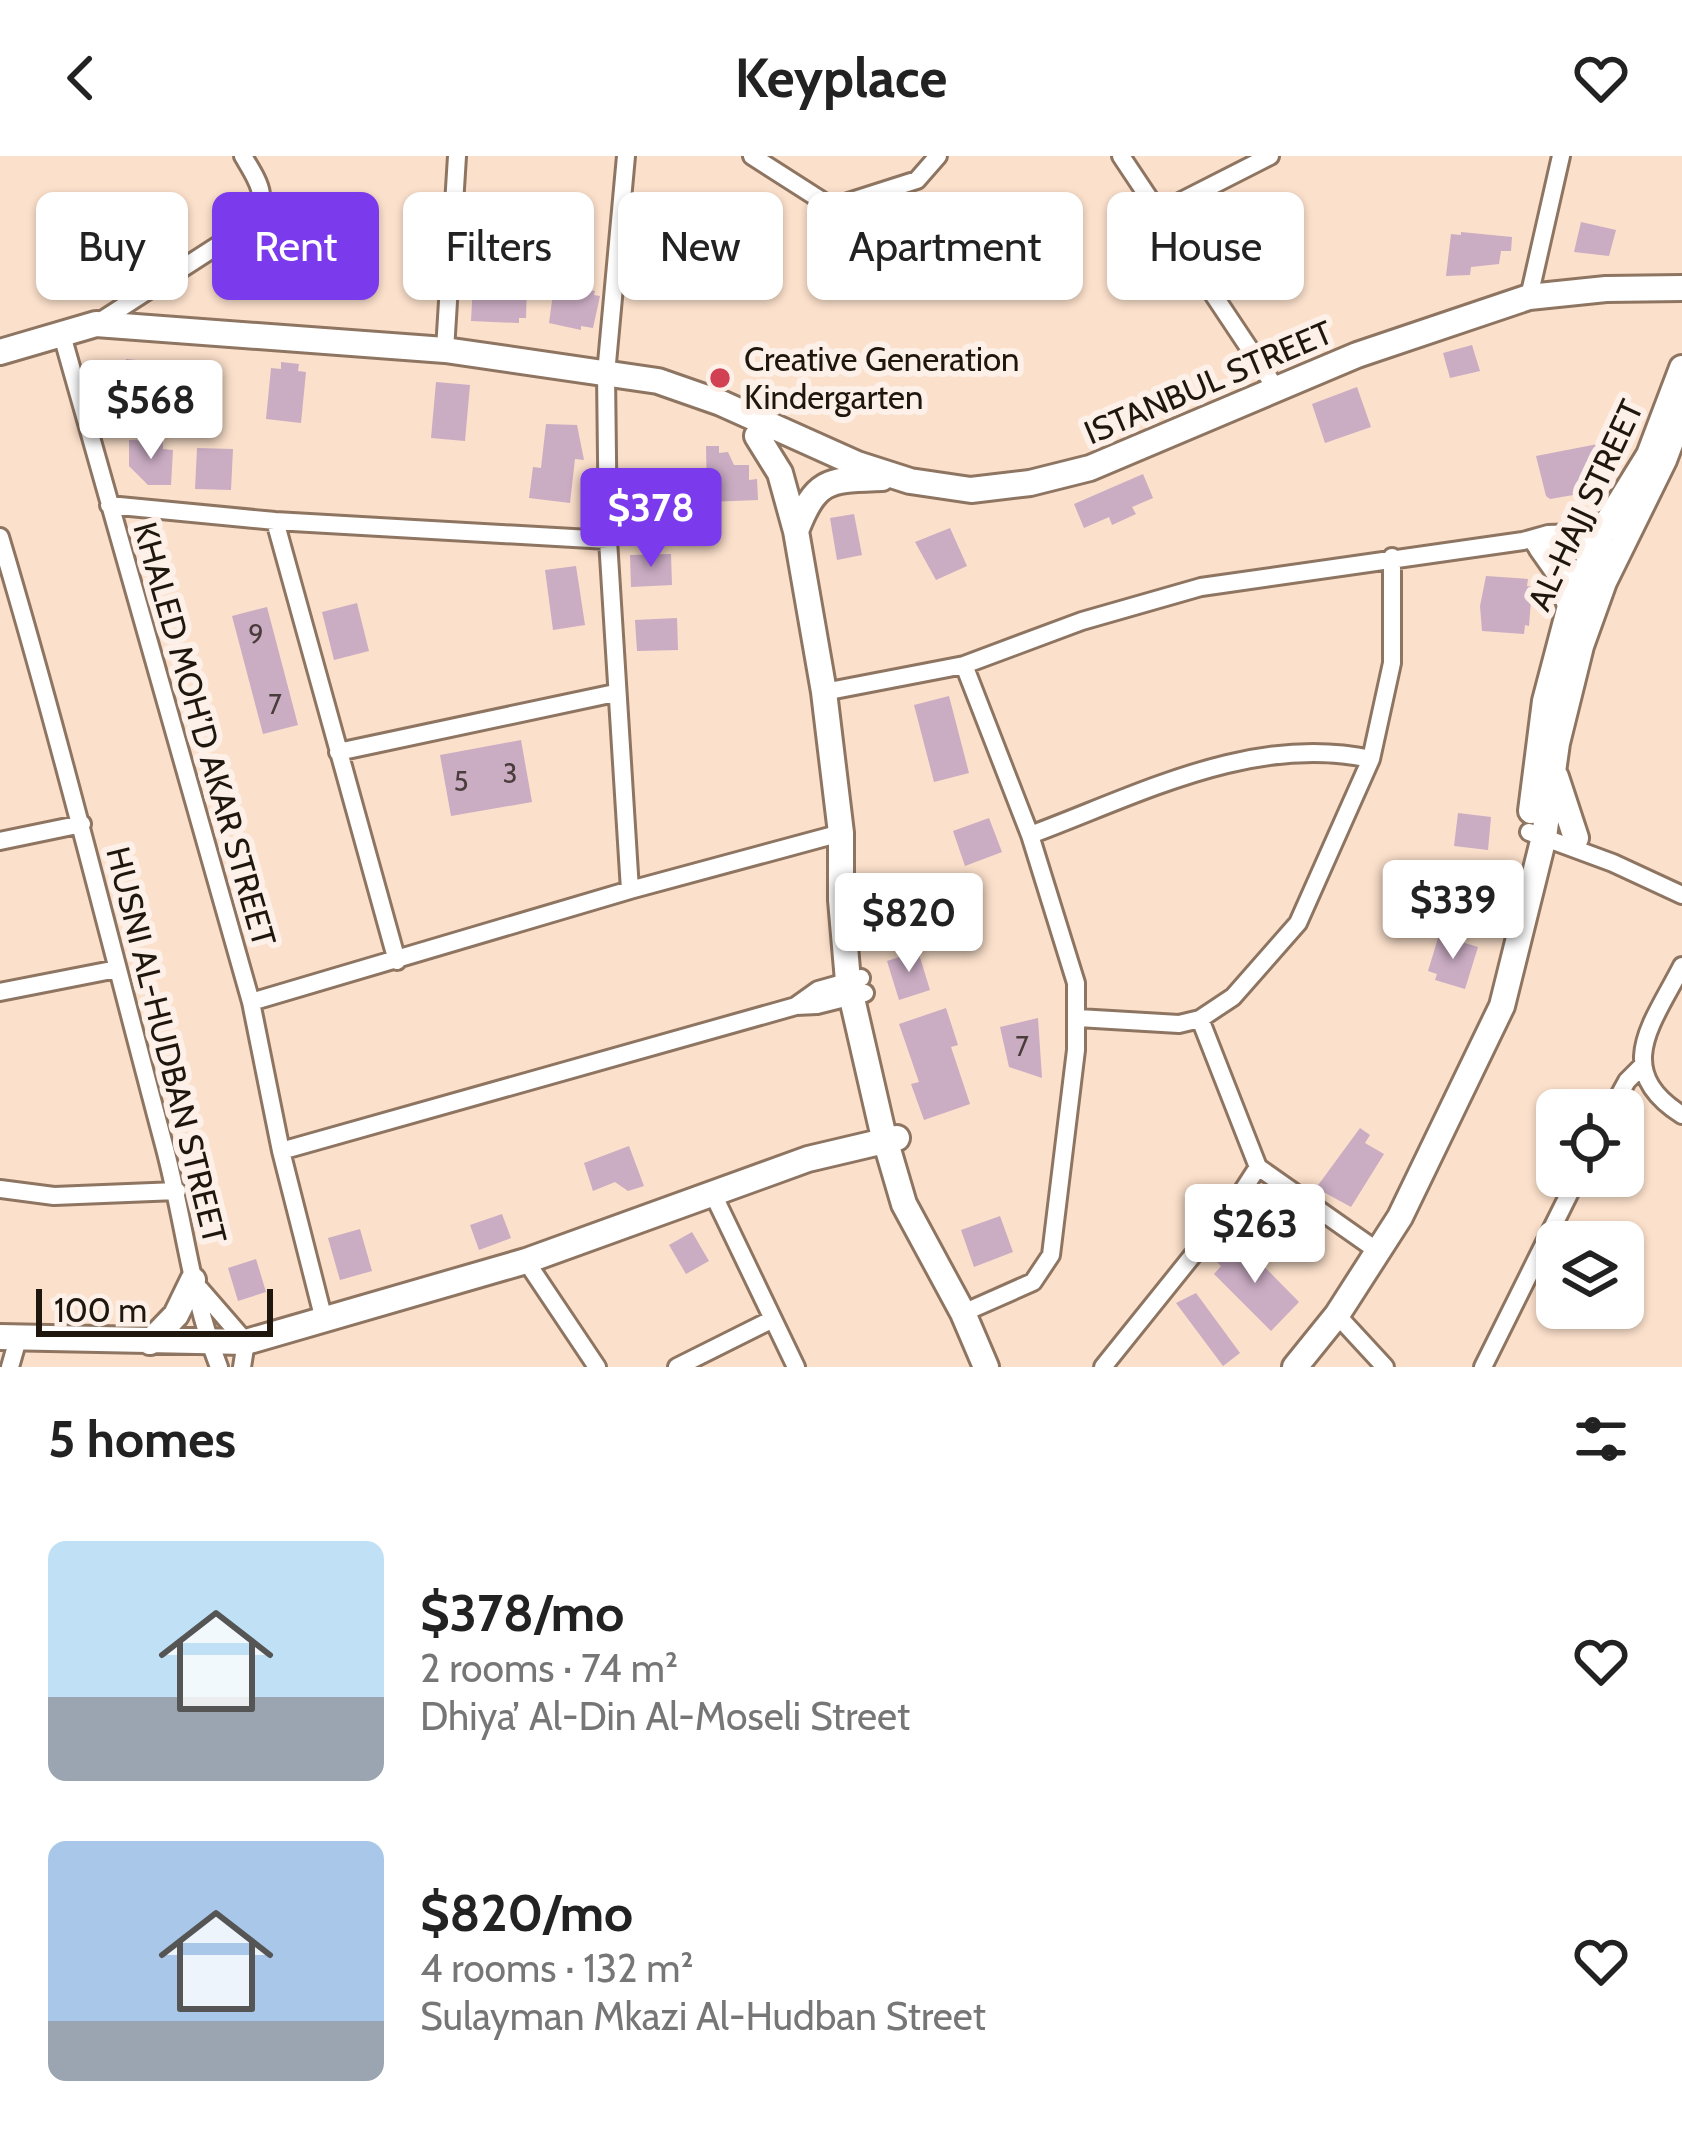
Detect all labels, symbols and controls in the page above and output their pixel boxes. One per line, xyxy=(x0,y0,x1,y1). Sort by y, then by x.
icon: back xyxy=(48,45,114,111)
text: Keyplace xyxy=(735,45,947,111)
icon: heart xyxy=(1568,45,1634,111)
chip: Buy xyxy=(36,192,188,300)
chip: Rent xyxy=(212,192,379,300)
chip: Filters xyxy=(403,192,594,300)
chip: New xyxy=(618,192,783,300)
chip: Apartment xyxy=(807,192,1083,300)
chip: House xyxy=(1107,192,1304,300)
street label: ISTANBUL STREET xyxy=(1078,312,1338,452)
place label: Creative Generation Kindergarten xyxy=(744,339,1020,417)
pin: $568 xyxy=(80,360,222,462)
marker: Creative Generation Kindergarten xyxy=(707,365,733,391)
text: $568 xyxy=(106,375,196,423)
street label: AL-HAJJ STREET xyxy=(1519,393,1651,617)
pin: $378 xyxy=(580,468,722,570)
text: $378 xyxy=(607,483,695,531)
street label: KHALED MOH’D AKAR STREET xyxy=(125,517,285,951)
house number: 9 xyxy=(248,618,264,651)
house number: 7 xyxy=(268,688,282,721)
house number: 3 xyxy=(503,757,517,790)
house number: 5 xyxy=(454,765,468,798)
street label: HUSNI AL-HUDBAN STREET xyxy=(98,843,236,1248)
pin: $339 xyxy=(1382,860,1524,962)
pin: $820 xyxy=(838,873,980,975)
text: $339 xyxy=(1410,875,1496,923)
text: $820 xyxy=(862,888,956,936)
house number: 7 xyxy=(1015,1030,1029,1063)
map controls xyxy=(1536,1089,1644,1329)
button: locate xyxy=(1536,1089,1644,1197)
pin: $263 xyxy=(1184,1184,1326,1286)
text: $263 xyxy=(1212,1199,1298,1247)
button: layers xyxy=(1536,1221,1644,1329)
scale bar xyxy=(36,1283,273,1336)
text: 100 m xyxy=(54,1290,147,1330)
icon: filters xyxy=(1568,1406,1634,1472)
text: 5 homes xyxy=(48,1408,236,1470)
text: $378/mo xyxy=(420,1582,624,1644)
icon: home xyxy=(144,1589,288,1733)
icon: heart xyxy=(1568,1628,1634,1694)
text: 2 rooms · 74 m² xyxy=(420,1644,678,1692)
text: Dhiya’ Al-Din Al-Moseli Street xyxy=(420,1692,910,1740)
text: $820/mo xyxy=(420,1882,633,1944)
icon: home xyxy=(144,1889,288,2033)
icon: heart xyxy=(1568,1928,1634,1994)
text: 4 rooms · 132 m² xyxy=(420,1944,693,1992)
text: Sulayman Mkazi Al-Hudban Street xyxy=(420,1992,986,2040)

